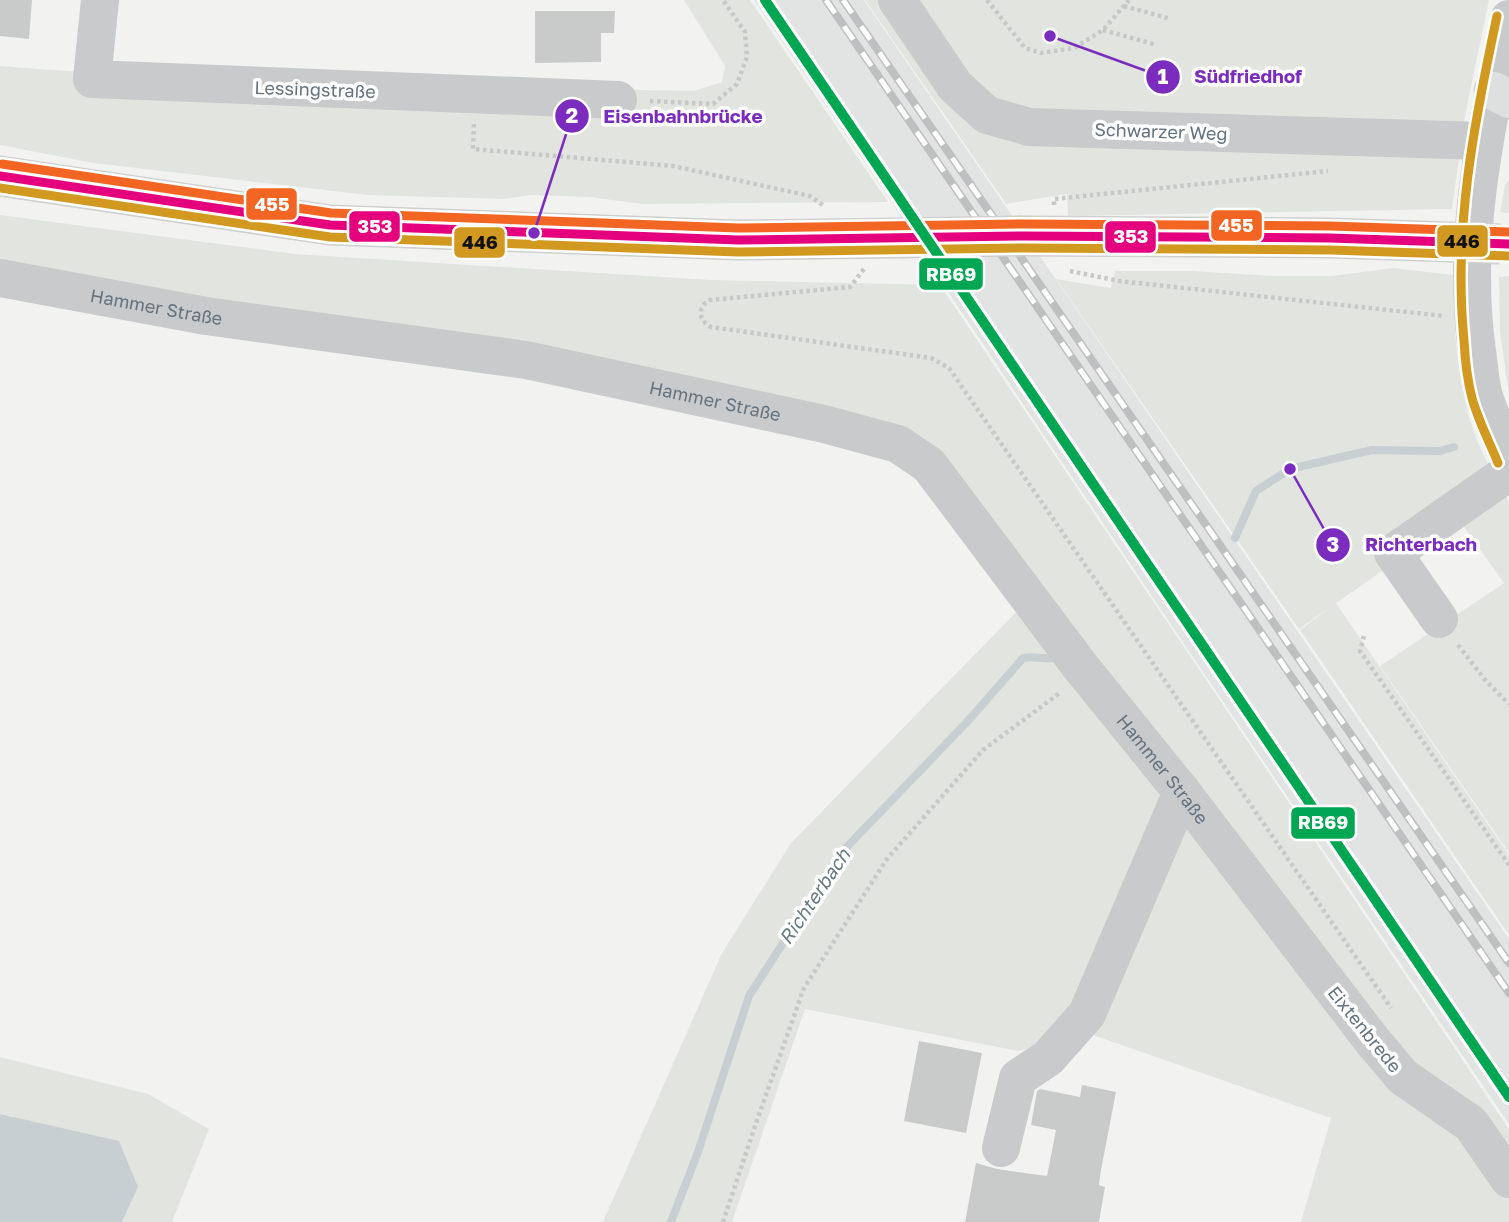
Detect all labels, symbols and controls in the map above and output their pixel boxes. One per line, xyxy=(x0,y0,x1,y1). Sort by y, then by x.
callout: Südfriedhof xyxy=(1145,57,1316,97)
text: 1 xyxy=(1158,63,1169,89)
text: Südfriedhof xyxy=(1194,64,1302,87)
street label: Lessingstraße xyxy=(254,76,376,102)
callout: Eisenbahnbrücke xyxy=(554,96,777,136)
text: 2 xyxy=(566,102,579,128)
text: Eisenbahnbrücke xyxy=(603,104,763,127)
street label: Schwarzer Weg xyxy=(1094,118,1228,144)
line badge: 455 xyxy=(245,187,298,221)
text: 455 xyxy=(254,192,290,215)
line badge: 455 xyxy=(1210,209,1263,242)
line badge: 353 xyxy=(348,210,401,243)
text: 455 xyxy=(1218,213,1254,236)
text: 353 xyxy=(358,214,392,237)
line badge: 353 xyxy=(1104,220,1157,254)
text: 353 xyxy=(1114,224,1148,247)
line badge: 446 xyxy=(1436,224,1489,258)
line badge: 446 xyxy=(453,226,506,259)
text: 446 xyxy=(1444,229,1480,252)
text: 446 xyxy=(462,230,498,253)
line badge: RB69 xyxy=(918,257,984,291)
text: RB69 xyxy=(926,262,976,285)
street label: Hammer Straße xyxy=(88,284,224,329)
street label: Hammer Straße xyxy=(647,376,783,425)
callout: Richterbach xyxy=(1316,525,1491,565)
text: 3 xyxy=(1327,531,1339,557)
text: Richterbach xyxy=(1365,532,1477,555)
street label: Hammer Straße xyxy=(1112,710,1213,828)
line badge: RB69 xyxy=(1290,806,1356,840)
text: RB69 xyxy=(1298,810,1348,833)
water label: Richterbach xyxy=(774,843,855,948)
street label: Eixtenbrede xyxy=(1324,981,1406,1077)

